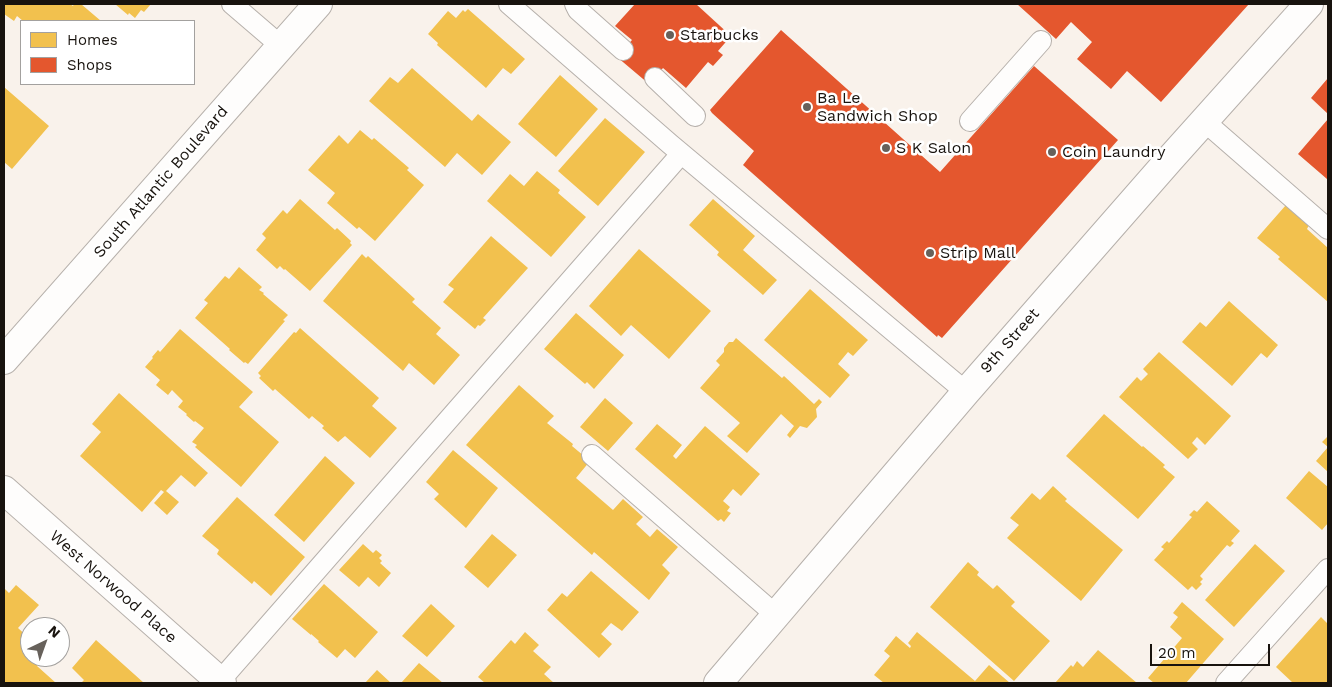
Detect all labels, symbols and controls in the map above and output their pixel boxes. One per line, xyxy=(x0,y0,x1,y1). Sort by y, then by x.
legend xyxy=(20,20,195,85)
place label: Starbucks xyxy=(680,25,759,45)
marker: Starbucks xyxy=(664,29,676,41)
text: Homes xyxy=(67,31,118,49)
text: Shops xyxy=(67,56,112,74)
place label: Ba Le Sandwich Shop xyxy=(817,88,938,126)
marker: Ba Le Sandwich Shop xyxy=(801,101,813,113)
street label: South Atlantic Boulevard xyxy=(90,102,232,262)
place label: S K Salon xyxy=(896,138,971,158)
marker: S K Salon xyxy=(880,142,892,154)
place label: Coin Laundry xyxy=(1062,142,1165,162)
marker: Coin Laundry xyxy=(1046,146,1058,158)
place label: Strip Mall xyxy=(940,243,1016,263)
marker: Strip Mall xyxy=(924,247,936,259)
street label: 9th Street xyxy=(976,304,1044,378)
street label: West Norwood Place xyxy=(46,527,180,647)
north arrow xyxy=(20,617,70,667)
scale bar xyxy=(1152,634,1272,666)
text: 20 m xyxy=(1158,644,1196,662)

